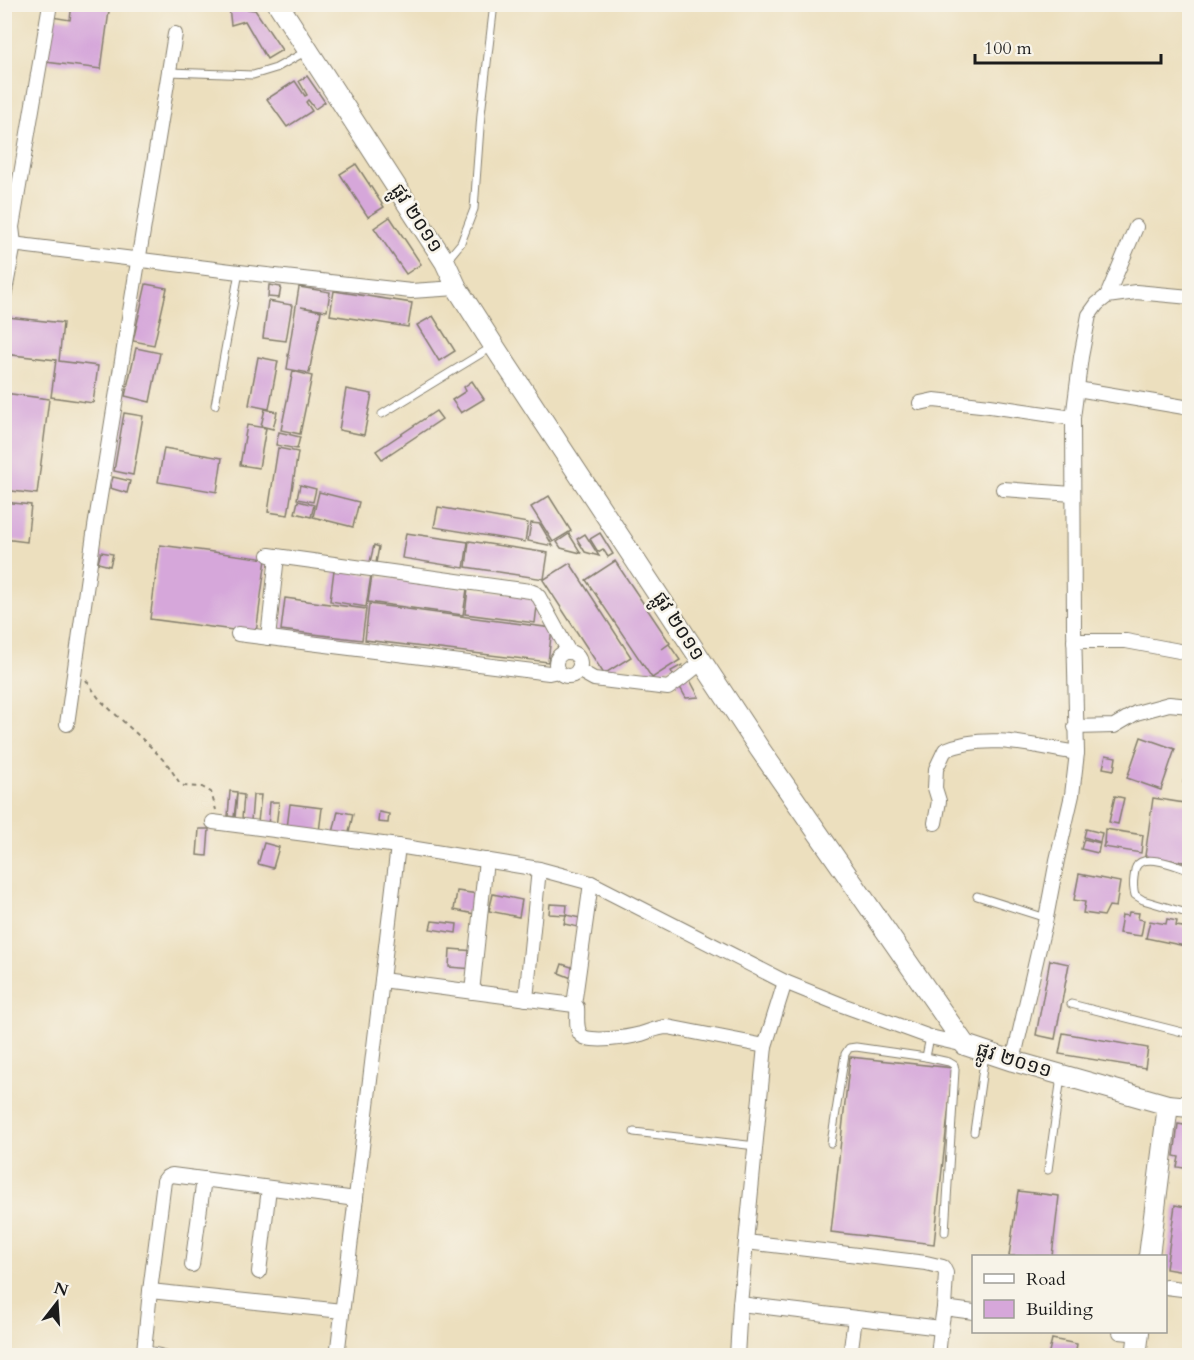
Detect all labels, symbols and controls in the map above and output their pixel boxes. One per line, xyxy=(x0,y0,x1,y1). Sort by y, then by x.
scale bar xyxy=(975,27,1161,65)
text: 100 m xyxy=(984,36,1032,61)
street label: ផ្លូវ ២០១១ xyxy=(380,178,449,261)
street label: ផ្លូវ ២០១១ xyxy=(642,586,711,669)
street label: ផ្លូវ ២០១១ xyxy=(971,1036,1055,1089)
legend xyxy=(972,1255,1167,1333)
text: Road xyxy=(1026,1267,1066,1292)
north arrow xyxy=(27,1273,87,1333)
text: N xyxy=(51,1277,71,1302)
text: Building xyxy=(1026,1297,1094,1322)

